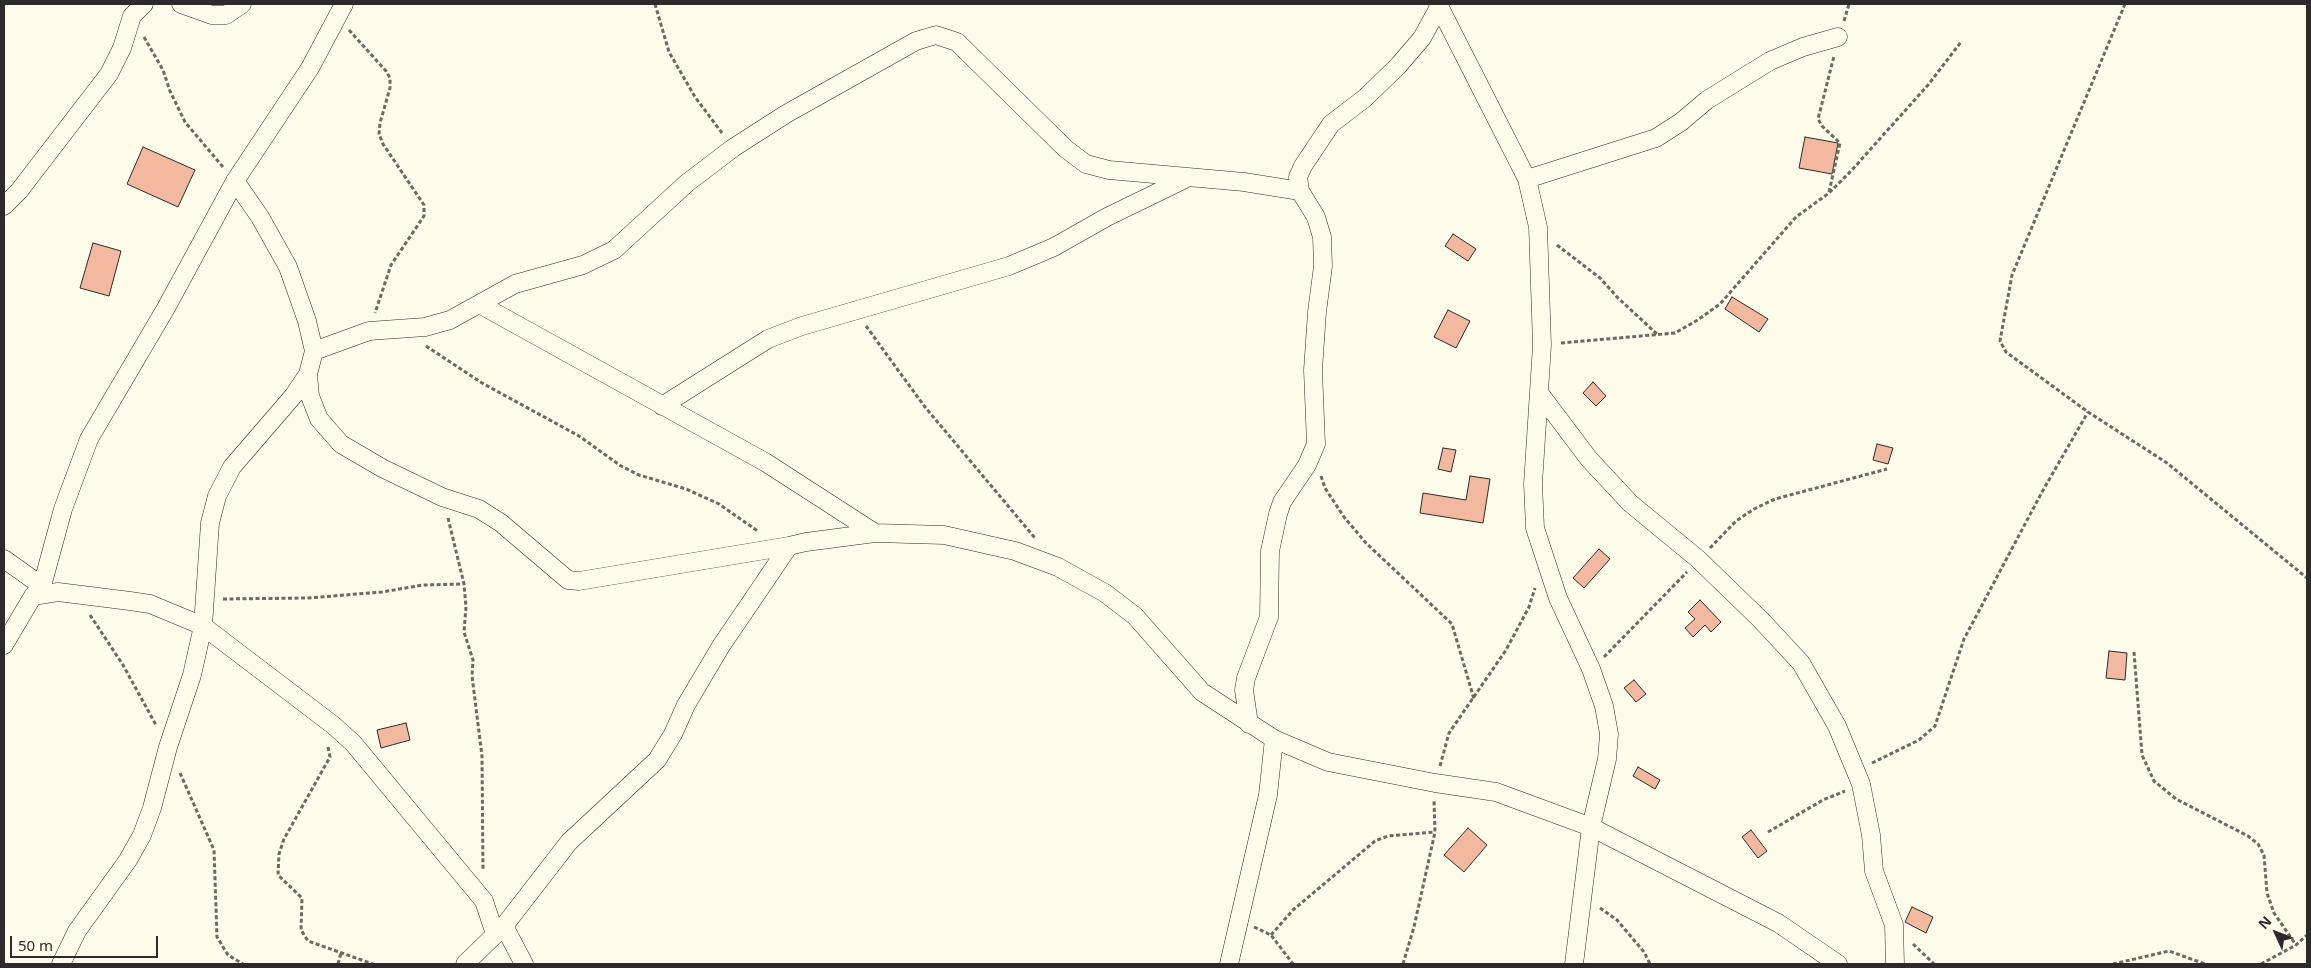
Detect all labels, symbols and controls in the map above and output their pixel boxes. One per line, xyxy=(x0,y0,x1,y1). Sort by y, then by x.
north arrow xyxy=(2251,908,2301,958)
text: N xyxy=(2254,912,2275,933)
scale bar xyxy=(12,926,160,958)
text: 50 m xyxy=(18,935,53,955)

